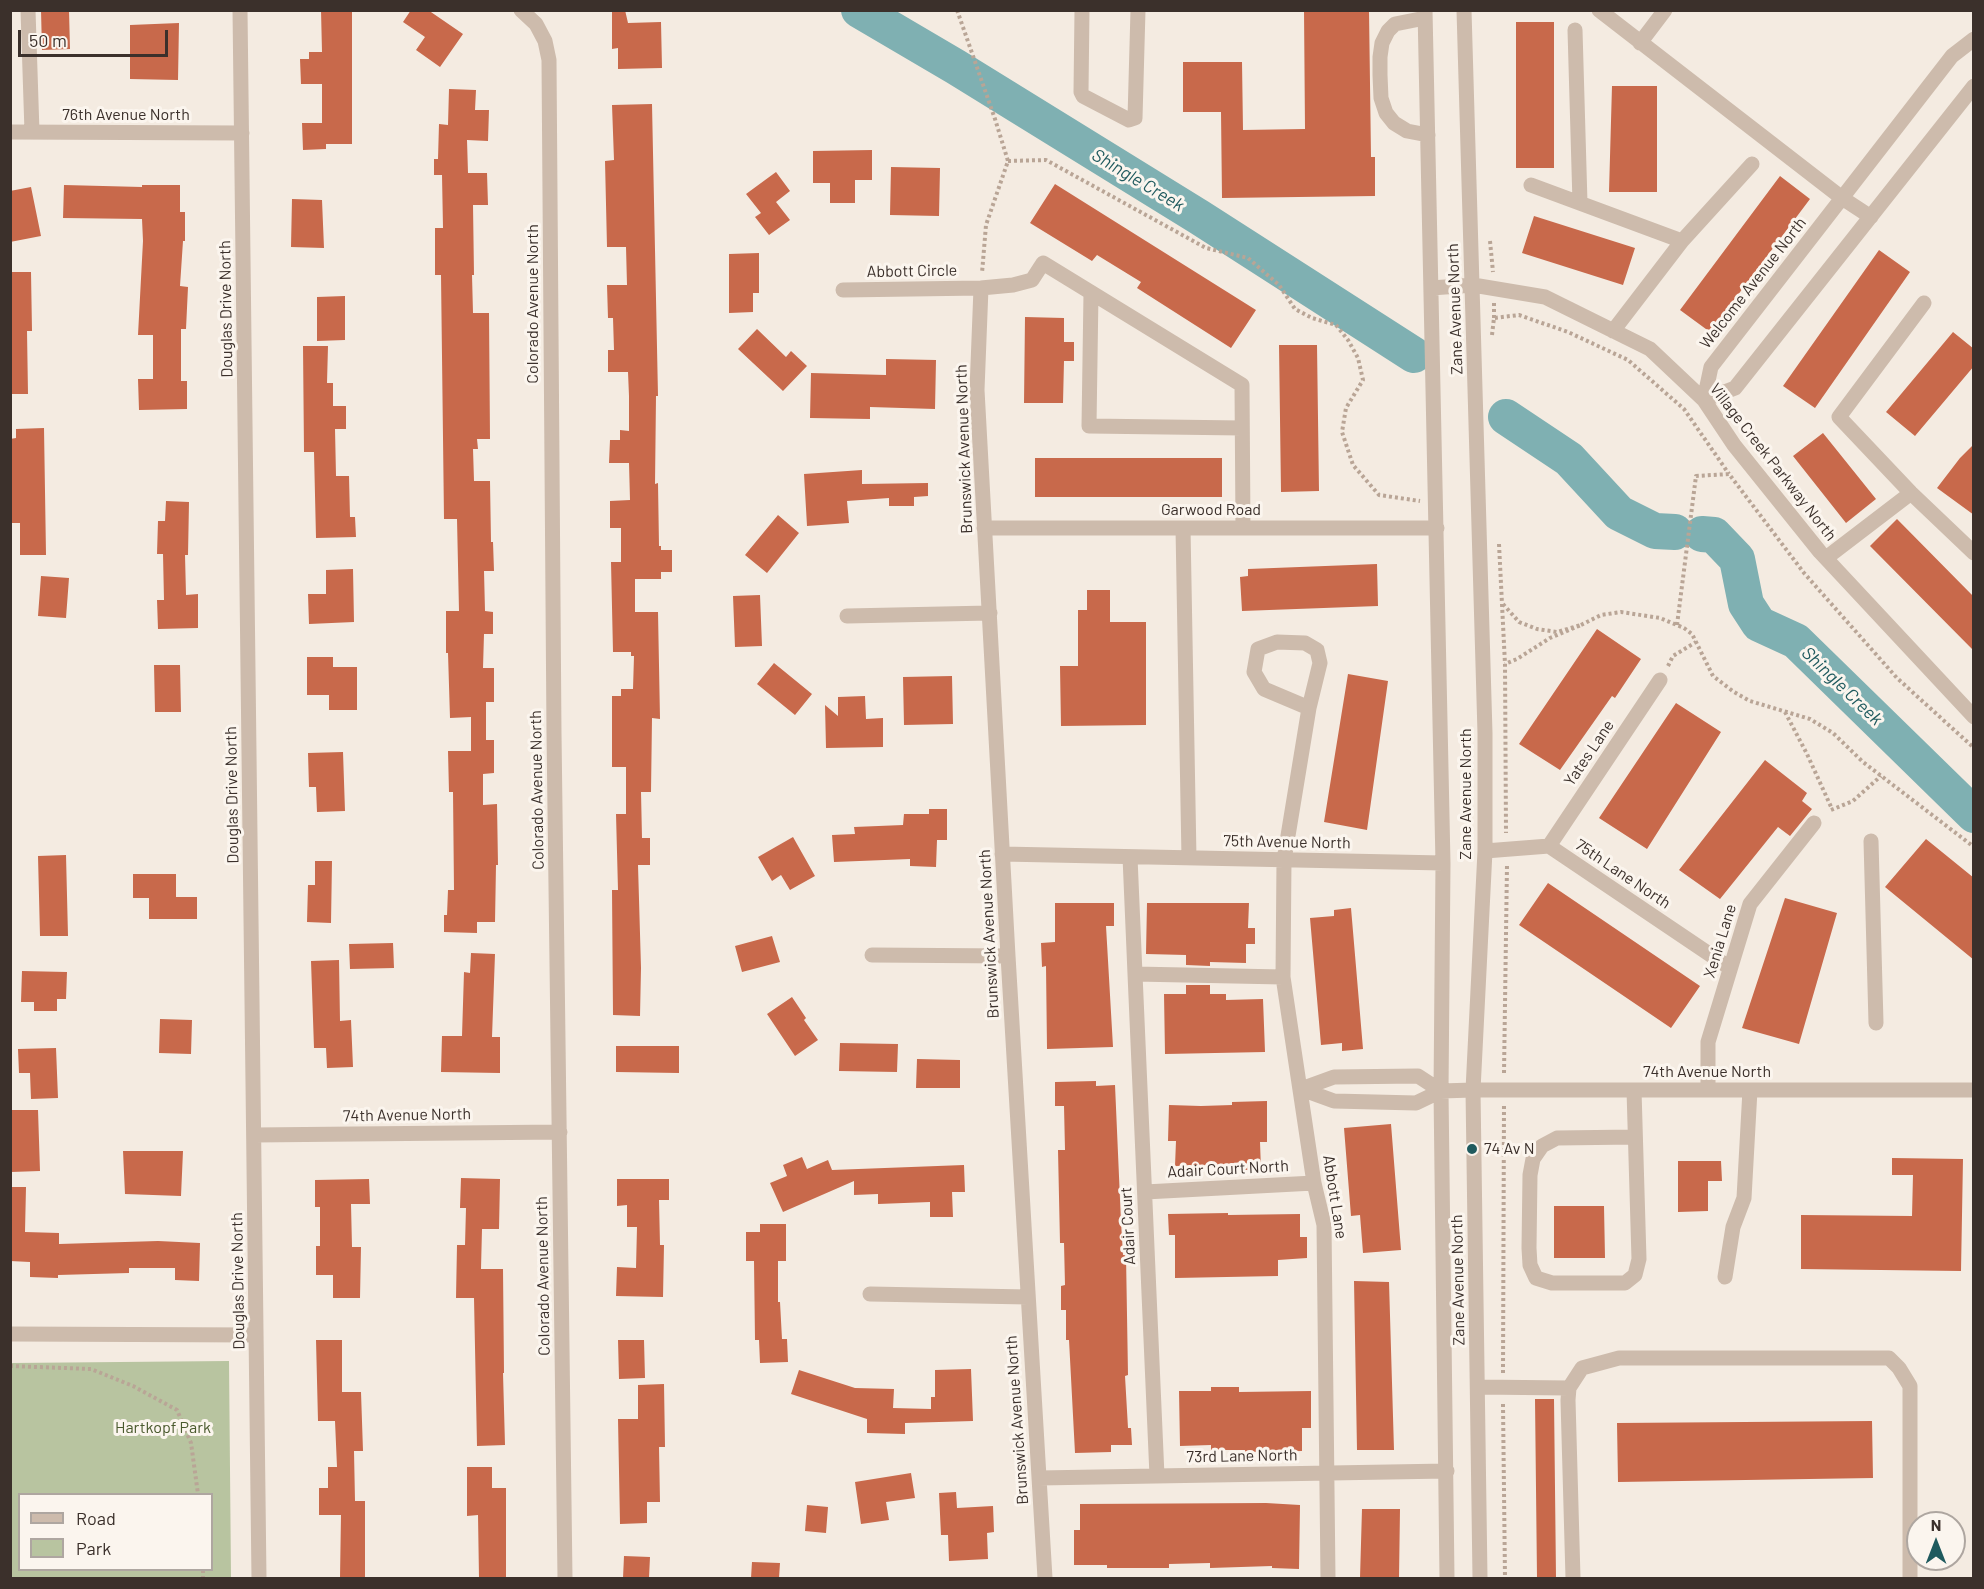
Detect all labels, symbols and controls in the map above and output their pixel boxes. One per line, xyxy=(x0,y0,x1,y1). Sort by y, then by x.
scale bar xyxy=(21,18,171,56)
text: 50 m xyxy=(29,29,67,51)
street label: 76th Avenue North xyxy=(62,105,190,125)
water label: Shingle Creek xyxy=(1088,144,1188,216)
street label: Welcome Avenue North xyxy=(1696,214,1810,352)
street label: Colorado Avenue North xyxy=(523,224,543,384)
street label: Douglas Drive North xyxy=(215,240,237,378)
street label: Zane Avenue North xyxy=(1443,243,1467,375)
street label: Abbott Circle xyxy=(867,261,957,281)
street label: Brunswick Avenue North xyxy=(951,364,977,534)
street label: Village Creek Parkway North xyxy=(1706,379,1840,545)
street label: Garwood Road xyxy=(1161,500,1261,520)
water label: Shingle Creek xyxy=(1797,642,1887,730)
street label: Colorado Avenue North xyxy=(526,710,548,870)
street label: Yates Lane xyxy=(1560,716,1618,790)
street label: Douglas Drive North xyxy=(221,726,243,864)
street label: Zane Avenue North xyxy=(1456,728,1476,860)
street label: 75th Avenue North xyxy=(1223,831,1351,853)
street label: 75th Lane North xyxy=(1572,835,1674,913)
street label: Brunswick Avenue North xyxy=(975,849,1003,1019)
street label: Xenia Lane xyxy=(1700,902,1740,980)
street label: 74th Avenue North xyxy=(1643,1062,1771,1082)
street label: 74th Avenue North xyxy=(343,1104,471,1126)
place label: 74 Av N xyxy=(1484,1139,1534,1159)
marker: 74 Av N xyxy=(1465,1142,1479,1156)
street label: Abbott Lane xyxy=(1319,1154,1351,1240)
street label: Adair Court North xyxy=(1167,1156,1289,1182)
street label: Adair Court xyxy=(1116,1186,1140,1266)
street label: Colorado Avenue North xyxy=(532,1196,554,1356)
street label: Douglas Drive North xyxy=(227,1212,249,1350)
street label: Zane Avenue North xyxy=(1447,1214,1469,1346)
street label: Brunswick Avenue North xyxy=(1002,1335,1032,1505)
park label: Hartkopf Park xyxy=(115,1418,211,1438)
street label: 73rd Lane North xyxy=(1186,1445,1298,1467)
legend xyxy=(18,1493,213,1571)
text: Road xyxy=(76,1507,116,1529)
north arrow xyxy=(1906,1511,1966,1571)
text: N xyxy=(1931,1515,1941,1534)
text: Park xyxy=(76,1537,111,1559)

